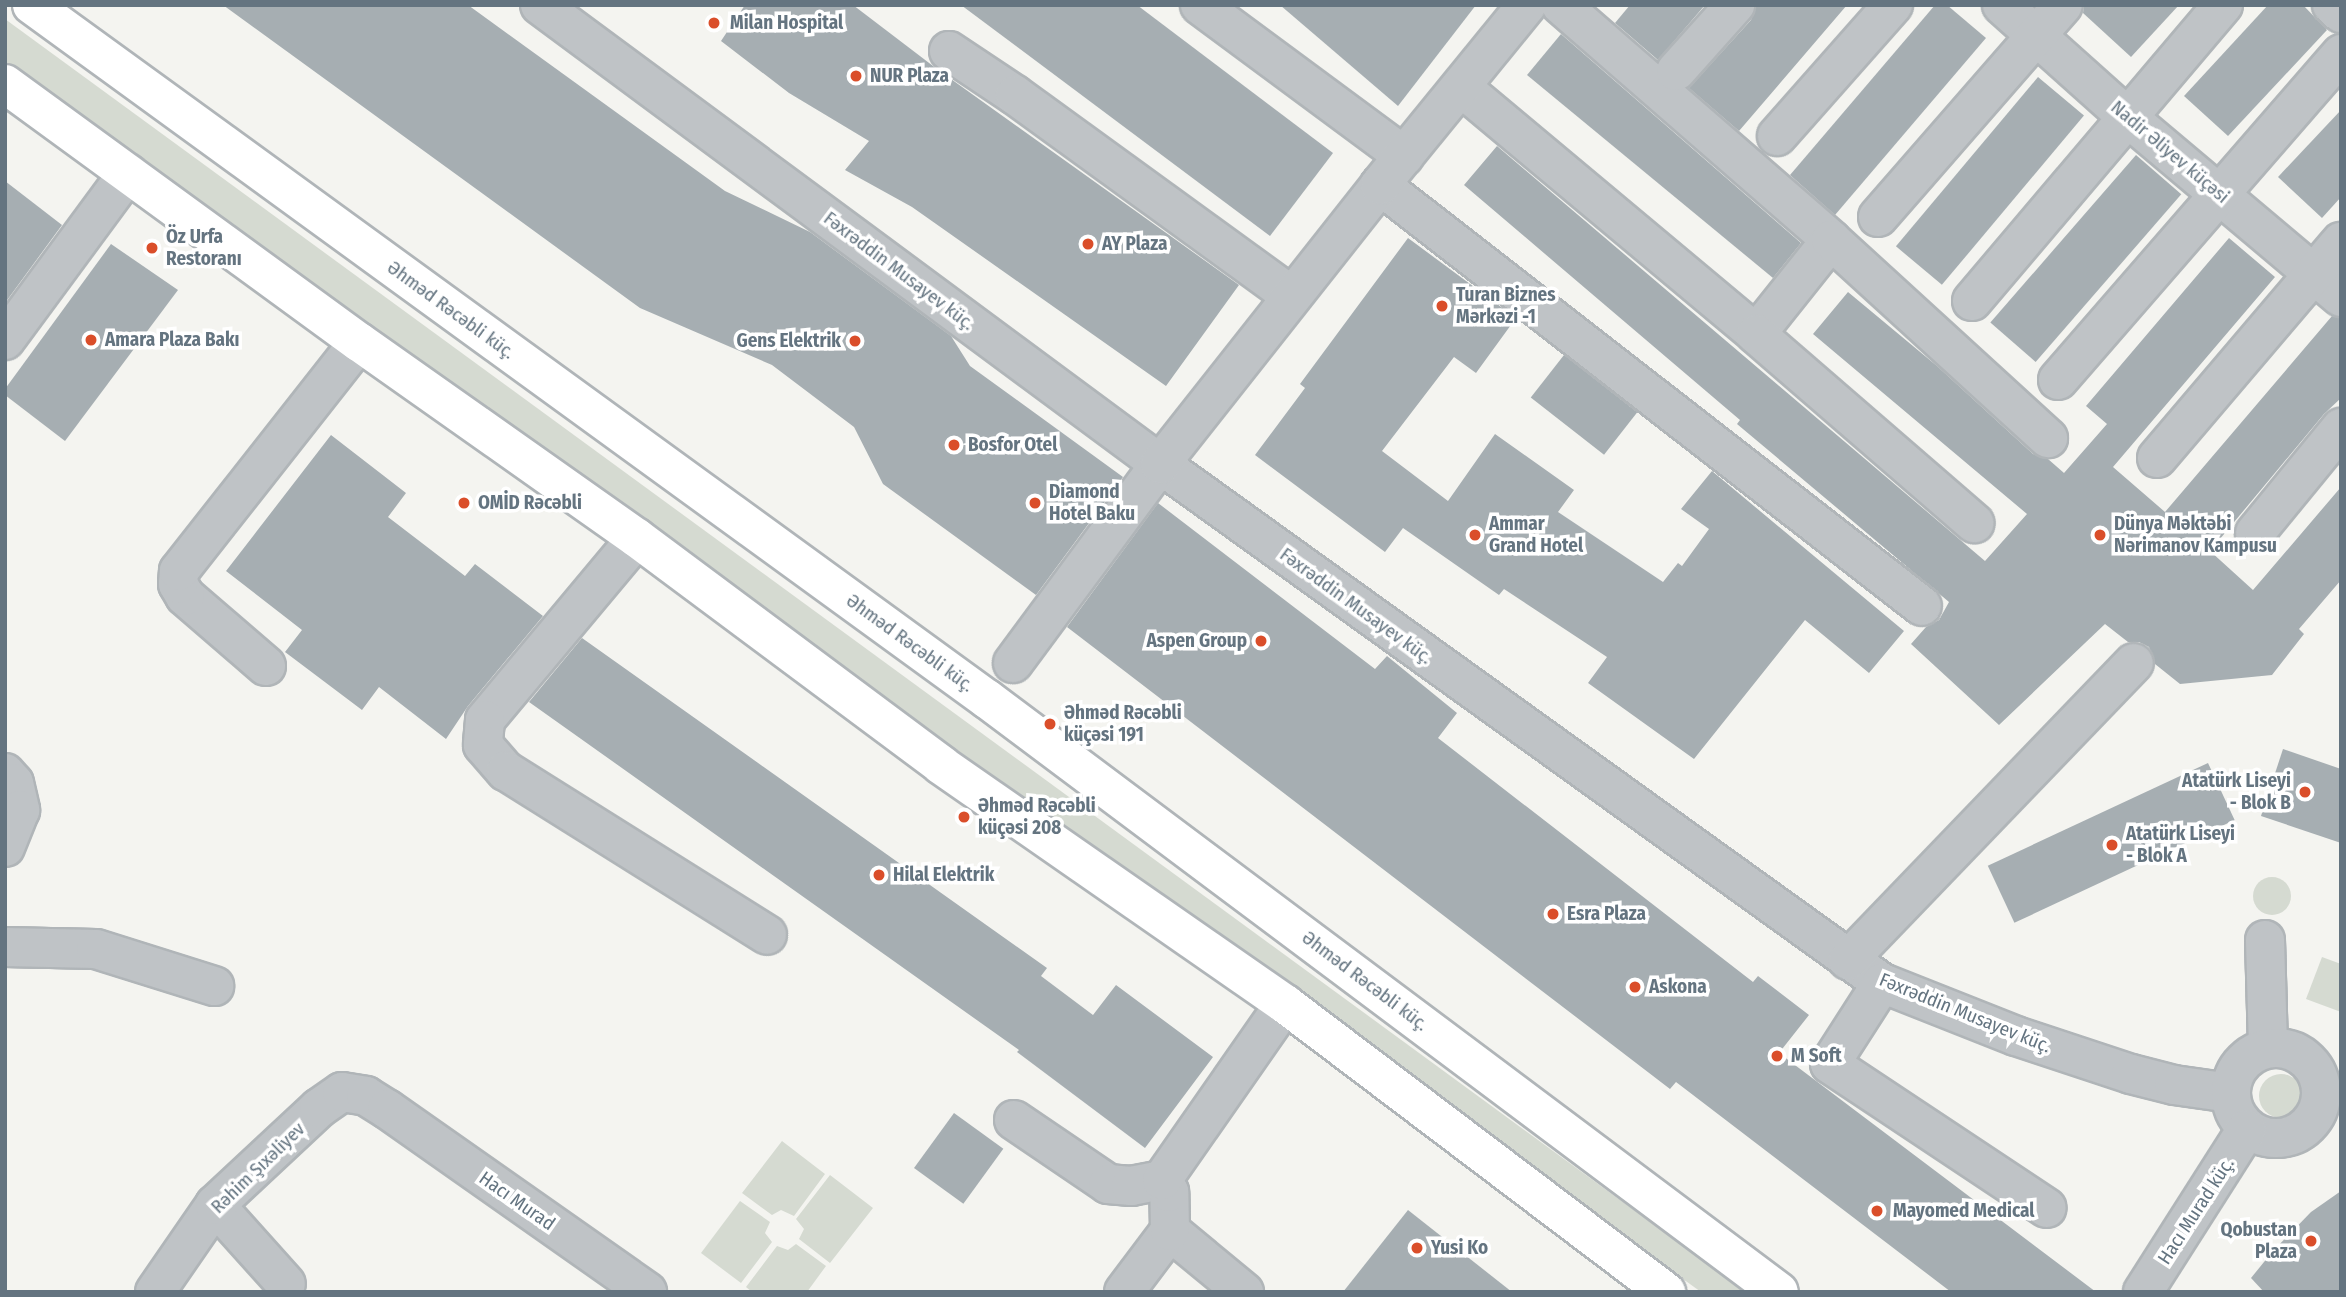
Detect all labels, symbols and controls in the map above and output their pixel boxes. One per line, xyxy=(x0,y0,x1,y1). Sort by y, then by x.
place label: Milan Hospital xyxy=(730,12,843,34)
marker: Milan Hospital xyxy=(704,13,724,33)
place label: NUR Plaza xyxy=(870,65,949,87)
marker: NUR Plaza xyxy=(848,68,864,84)
street label: Nadir Əliyev küçəsi xyxy=(2106,96,2234,208)
street label: Fəxrəddin Musayev küç. xyxy=(819,207,979,335)
place label: Öz Urfa Restoranı xyxy=(166,226,242,270)
place label: AY Plaza xyxy=(1102,233,1167,255)
marker: AY Plaza xyxy=(1080,236,1096,252)
marker: Öz Urfa Restoranı xyxy=(144,240,160,256)
street label: Əhməd Rəcəbli küç. xyxy=(383,256,519,364)
place label: Turan Biznes Mərkəzi -1 xyxy=(1456,284,1556,328)
marker: Turan Biznes Mərkəzi -1 xyxy=(1434,298,1450,314)
place label: Amara Plaza Bakı xyxy=(105,329,240,351)
place label: Gens Elektrik xyxy=(736,330,841,352)
marker: Amara Plaza Bakı xyxy=(83,332,99,348)
marker: Gens Elektrik xyxy=(847,333,863,349)
place label: Bosfor Otel xyxy=(968,434,1057,456)
marker: Bosfor Otel xyxy=(946,437,962,453)
place label: Diamond Hotel Baku xyxy=(1049,481,1135,525)
place label: OMİD Rəcəbli xyxy=(478,492,582,514)
marker: OMİD Rəcəbli xyxy=(456,495,472,511)
marker: Diamond Hotel Baku xyxy=(1027,495,1043,511)
place label: Ammar Grand Hotel xyxy=(1489,513,1583,557)
place label: Dünya Məktəbi Nərimanov Kampusu xyxy=(2114,513,2277,557)
marker: Ammar Grand Hotel xyxy=(1467,527,1483,543)
marker: Dünya Məktəbi Nərimanov Kampusu xyxy=(2092,527,2108,543)
street label: Fəxrəddin Musayev küç. xyxy=(1275,543,1437,669)
street label: Əhməd Rəcəbli küç. xyxy=(842,589,978,697)
place label: Aspen Group xyxy=(1147,630,1247,652)
marker: Aspen Group xyxy=(1253,633,1269,649)
place label: Əhməd Rəcəbli küçəsi 191 xyxy=(1064,702,1182,746)
marker: Əhməd Rəcəbli küçəsi 191 xyxy=(1042,716,1058,732)
place label: Atatürk Liseyi - Blok B xyxy=(2182,770,2291,814)
marker: Atatürk Liseyi - Blok B xyxy=(2297,784,2313,800)
place label: Əhməd Rəcəbli küçəsi 208 xyxy=(978,795,1096,839)
marker: Əhməd Rəcəbli küçəsi 208 xyxy=(956,809,972,825)
place label: Atatürk Liseyi - Blok A xyxy=(2126,823,2235,867)
marker: Atatürk Liseyi - Blok A xyxy=(2104,837,2120,853)
place label: Hilal Elektrik xyxy=(893,864,994,886)
marker: Hilal Elektrik xyxy=(871,867,887,883)
place label: Esra Plaza xyxy=(1567,903,1646,925)
marker: Esra Plaza xyxy=(1545,906,1561,922)
street label: Əhməd Rəcəbli küç. xyxy=(1297,926,1433,1036)
street label: Fəxrəddin Musayev küç. xyxy=(1876,968,2054,1058)
place label: Askona xyxy=(1649,976,1707,998)
marker: Askona xyxy=(1627,979,1643,995)
place label: M Soft xyxy=(1791,1045,1842,1067)
marker: M Soft xyxy=(1769,1048,1785,1064)
street label: Rəhim Şıxəliyev xyxy=(206,1118,310,1218)
street label: Hacı Murad küç. xyxy=(2153,1153,2239,1269)
street label: Hacı Murad xyxy=(475,1167,559,1235)
place label: Mayomed Medical xyxy=(1893,1200,2034,1222)
marker: Mayomed Medical xyxy=(1867,1201,1887,1221)
place label: Qobustan Plaza xyxy=(2220,1219,2297,1263)
marker: Qobustan Plaza xyxy=(2303,1233,2319,1249)
place label: Yusi Ko xyxy=(1431,1237,1488,1259)
marker: Yusi Ko xyxy=(1409,1240,1425,1256)

